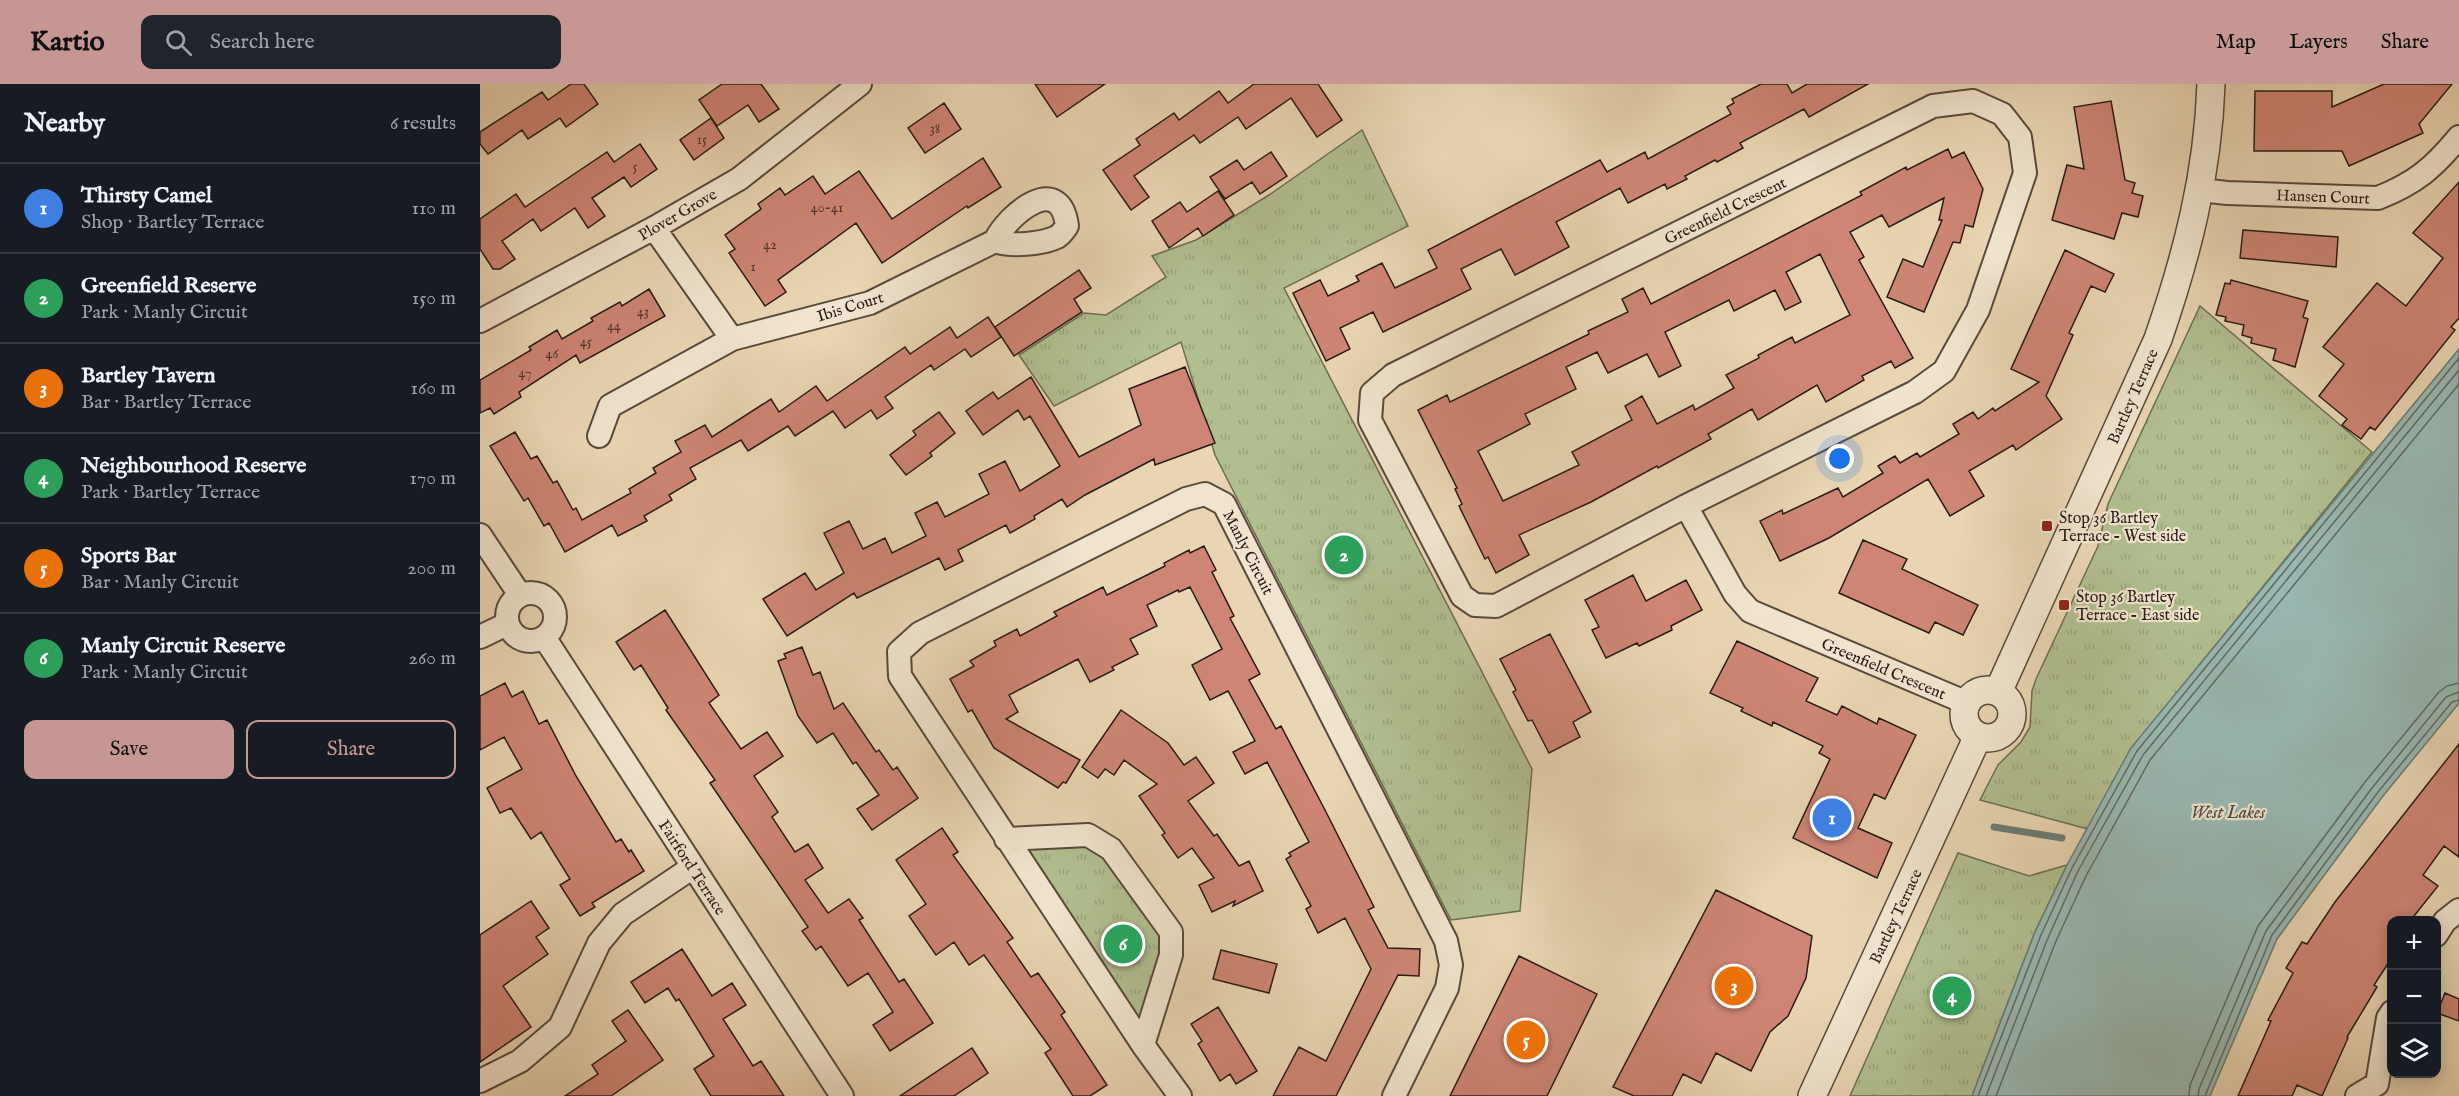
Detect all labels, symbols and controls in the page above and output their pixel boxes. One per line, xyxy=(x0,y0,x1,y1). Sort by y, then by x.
search box xyxy=(141,15,561,69)
text: Kartio xyxy=(30,25,105,60)
icon: search xyxy=(162,26,195,59)
text: Search here xyxy=(210,28,315,56)
text: Map xyxy=(2216,29,2256,56)
text: Layers xyxy=(2289,29,2348,56)
text: Share xyxy=(2381,29,2429,56)
text: Nearby xyxy=(24,107,105,140)
text: 6 results xyxy=(390,111,456,136)
house number: 38 xyxy=(930,120,940,138)
house number: 15 xyxy=(697,131,707,149)
house number: 5 xyxy=(632,158,638,176)
street label: Greenfield Crescent xyxy=(1662,173,1791,250)
text: Thirsty Camel xyxy=(81,182,212,210)
street label: Plover Grove xyxy=(635,185,721,246)
street label: Hansen Court xyxy=(2276,186,2371,210)
text: 1 xyxy=(40,196,47,221)
text: 110 m xyxy=(412,196,456,221)
house number: 40-41 xyxy=(811,199,843,217)
text: Shop · Bartley Terrace xyxy=(81,210,265,235)
house number: 42 xyxy=(763,236,777,254)
house number: 1 xyxy=(750,258,756,276)
text: Greenfield Reserve xyxy=(81,272,256,300)
text: 2 xyxy=(39,286,48,311)
text: 150 m xyxy=(412,286,456,311)
street label: Ibis Court xyxy=(815,288,887,327)
text: Park · Manly Circuit xyxy=(81,300,248,325)
house number: 43 xyxy=(637,303,649,321)
house number: 44 xyxy=(607,317,621,335)
house number: 45 xyxy=(580,333,592,351)
house number: 46 xyxy=(546,345,559,363)
street label: Bartley Terrace xyxy=(2104,346,2164,448)
text: Bartley Tavern xyxy=(81,362,216,390)
house number: 47 xyxy=(519,364,531,382)
text: 3 xyxy=(40,376,47,401)
text: 160 m xyxy=(410,376,456,401)
text: Bar · Bartley Terrace xyxy=(81,390,251,415)
your location xyxy=(1825,444,1854,473)
text: Neighbourhood Reserve xyxy=(81,452,306,480)
text: 4 xyxy=(39,466,48,491)
text: 170 m xyxy=(410,466,456,491)
text: Park · Bartley Terrace xyxy=(81,480,260,505)
street label: Manly Circuit xyxy=(1217,507,1277,599)
place label: Stop 36 Bartley Terrace - West side xyxy=(2059,509,2186,547)
marker: Stop 36 Bartley Terrace - West side xyxy=(2040,519,2054,533)
pin: 2 xyxy=(1324,532,1364,578)
text: Sports Bar xyxy=(81,542,176,570)
text: 5 xyxy=(40,556,47,581)
text: 200 m xyxy=(407,556,456,581)
text: Bar · Manly Circuit xyxy=(81,570,239,595)
place label: Stop 36 Bartley Terrace - East side xyxy=(2076,588,2199,626)
marker: Stop 36 Bartley Terrace - East side xyxy=(2057,598,2071,612)
text: Manly Circuit Reserve xyxy=(81,632,285,660)
street label: Greenfield Crescent xyxy=(1818,635,1949,705)
text: 6 xyxy=(39,646,48,671)
text: 260 m xyxy=(409,646,456,671)
text: Park · Manly Circuit xyxy=(81,660,248,685)
button: Save xyxy=(24,720,234,779)
button: Share xyxy=(246,720,456,779)
pin: 1 xyxy=(1812,796,1852,840)
water label: West Lakes xyxy=(2191,802,2266,825)
street label: Fairford Terrace xyxy=(653,817,730,920)
street label: Bartley Terrace xyxy=(1866,866,1928,967)
map controls xyxy=(2387,916,2441,1078)
button: + xyxy=(2387,916,2441,970)
pin: 6 xyxy=(1104,922,1142,966)
pin: 3 xyxy=(1714,964,1754,1008)
button: − xyxy=(2387,970,2441,1024)
pin: 4 xyxy=(1932,974,1972,1018)
pin: 5 xyxy=(1506,1018,1546,1062)
button: layers xyxy=(2387,1024,2441,1078)

